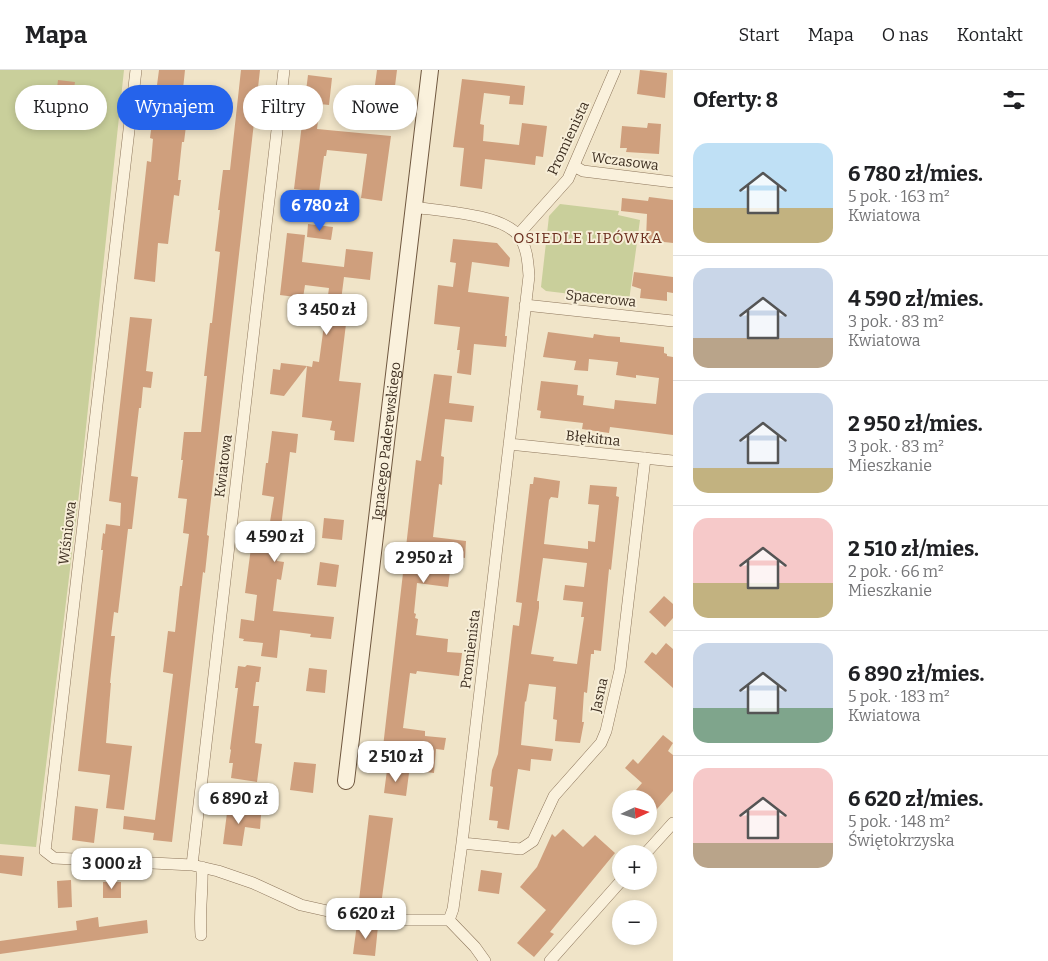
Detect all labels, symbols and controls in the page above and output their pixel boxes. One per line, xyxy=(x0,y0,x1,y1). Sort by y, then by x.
text: Mapa xyxy=(25,21,87,49)
text: Start xyxy=(738,24,780,46)
text: Mapa xyxy=(808,24,854,46)
text: O nas xyxy=(882,24,929,46)
text: Kontakt xyxy=(957,24,1023,46)
chip: Kupno xyxy=(15,85,107,130)
chip: Wynajem xyxy=(117,85,233,130)
chip: Filtry xyxy=(243,85,323,130)
chip: Nowe xyxy=(333,85,417,130)
icon: filters xyxy=(1000,86,1028,114)
text: Oferty: 8 xyxy=(693,87,778,113)
street label: Promienista xyxy=(544,98,593,178)
street label: Wczasowa xyxy=(590,149,660,174)
text: 6 780 zł/mies. xyxy=(848,161,983,187)
icon: home xyxy=(733,163,793,223)
text: 5 pok. · 163 m² xyxy=(848,187,950,206)
pin: 6 780 zł xyxy=(268,190,372,232)
text: 6 780 zł xyxy=(291,196,349,215)
text: Kwiatowa xyxy=(848,206,921,225)
district label: OSIEDLE LIPÓWKA xyxy=(513,229,663,247)
street label: Spacerowa xyxy=(565,286,637,311)
text: 4 590 zł/mies. xyxy=(848,286,983,312)
icon: home xyxy=(733,288,793,348)
pin: 3 450 zł xyxy=(275,294,379,336)
text: 3 450 zł xyxy=(298,300,356,319)
text: 3 pok. · 83 m² xyxy=(848,312,944,331)
text: Kwiatowa xyxy=(848,331,921,350)
street label: Ignacego Paderewskiego xyxy=(369,361,404,522)
text: 2 950 zł/mies. xyxy=(848,411,983,437)
icon: home xyxy=(733,413,793,473)
street label: Błękitna xyxy=(565,427,621,450)
street label: Kwiatowa xyxy=(211,433,236,499)
text: 3 pok. · 83 m² xyxy=(848,437,944,456)
text: Mieszkanie xyxy=(848,456,932,475)
street label: Wiśniowa xyxy=(55,500,80,566)
pin: 4 590 zł xyxy=(223,520,327,563)
text: 4 590 zł xyxy=(246,527,304,546)
text: 2 510 zł/mies. xyxy=(848,536,979,562)
icon: home xyxy=(733,538,793,598)
pin: 2 950 zł xyxy=(372,542,476,584)
text: 2 950 zł xyxy=(395,548,453,567)
text: 2 pok. · 66 m² xyxy=(848,562,944,581)
text: Mieszkanie xyxy=(848,581,932,600)
street label: Promienista xyxy=(457,608,484,690)
text: 6 890 zł/mies. xyxy=(848,661,984,687)
icon: home xyxy=(733,663,793,723)
street label: Jasna xyxy=(587,676,612,715)
text: 5 pok. · 183 m² xyxy=(848,687,950,706)
text: Kwiatowa xyxy=(848,706,921,725)
pin: 2 510 zł xyxy=(344,740,448,783)
text: 2 510 zł xyxy=(369,747,423,766)
pin: 6 890 zł xyxy=(187,782,291,825)
text: 6 620 zł/mies. xyxy=(848,786,983,812)
icon: home xyxy=(733,788,793,848)
text: 6 890 zł xyxy=(210,789,268,808)
north arrow xyxy=(612,790,658,835)
map controls xyxy=(612,790,657,945)
text: 5 pok. · 148 m² xyxy=(848,812,950,831)
text: Świętokrzyska xyxy=(848,831,954,850)
button: + xyxy=(612,845,657,890)
pin: 3 000 zł xyxy=(60,848,164,890)
text: 3 000 zł xyxy=(82,854,142,873)
pin: 6 620 zł xyxy=(314,898,418,940)
button: − xyxy=(612,900,657,945)
text: 6 620 zł xyxy=(337,904,395,923)

